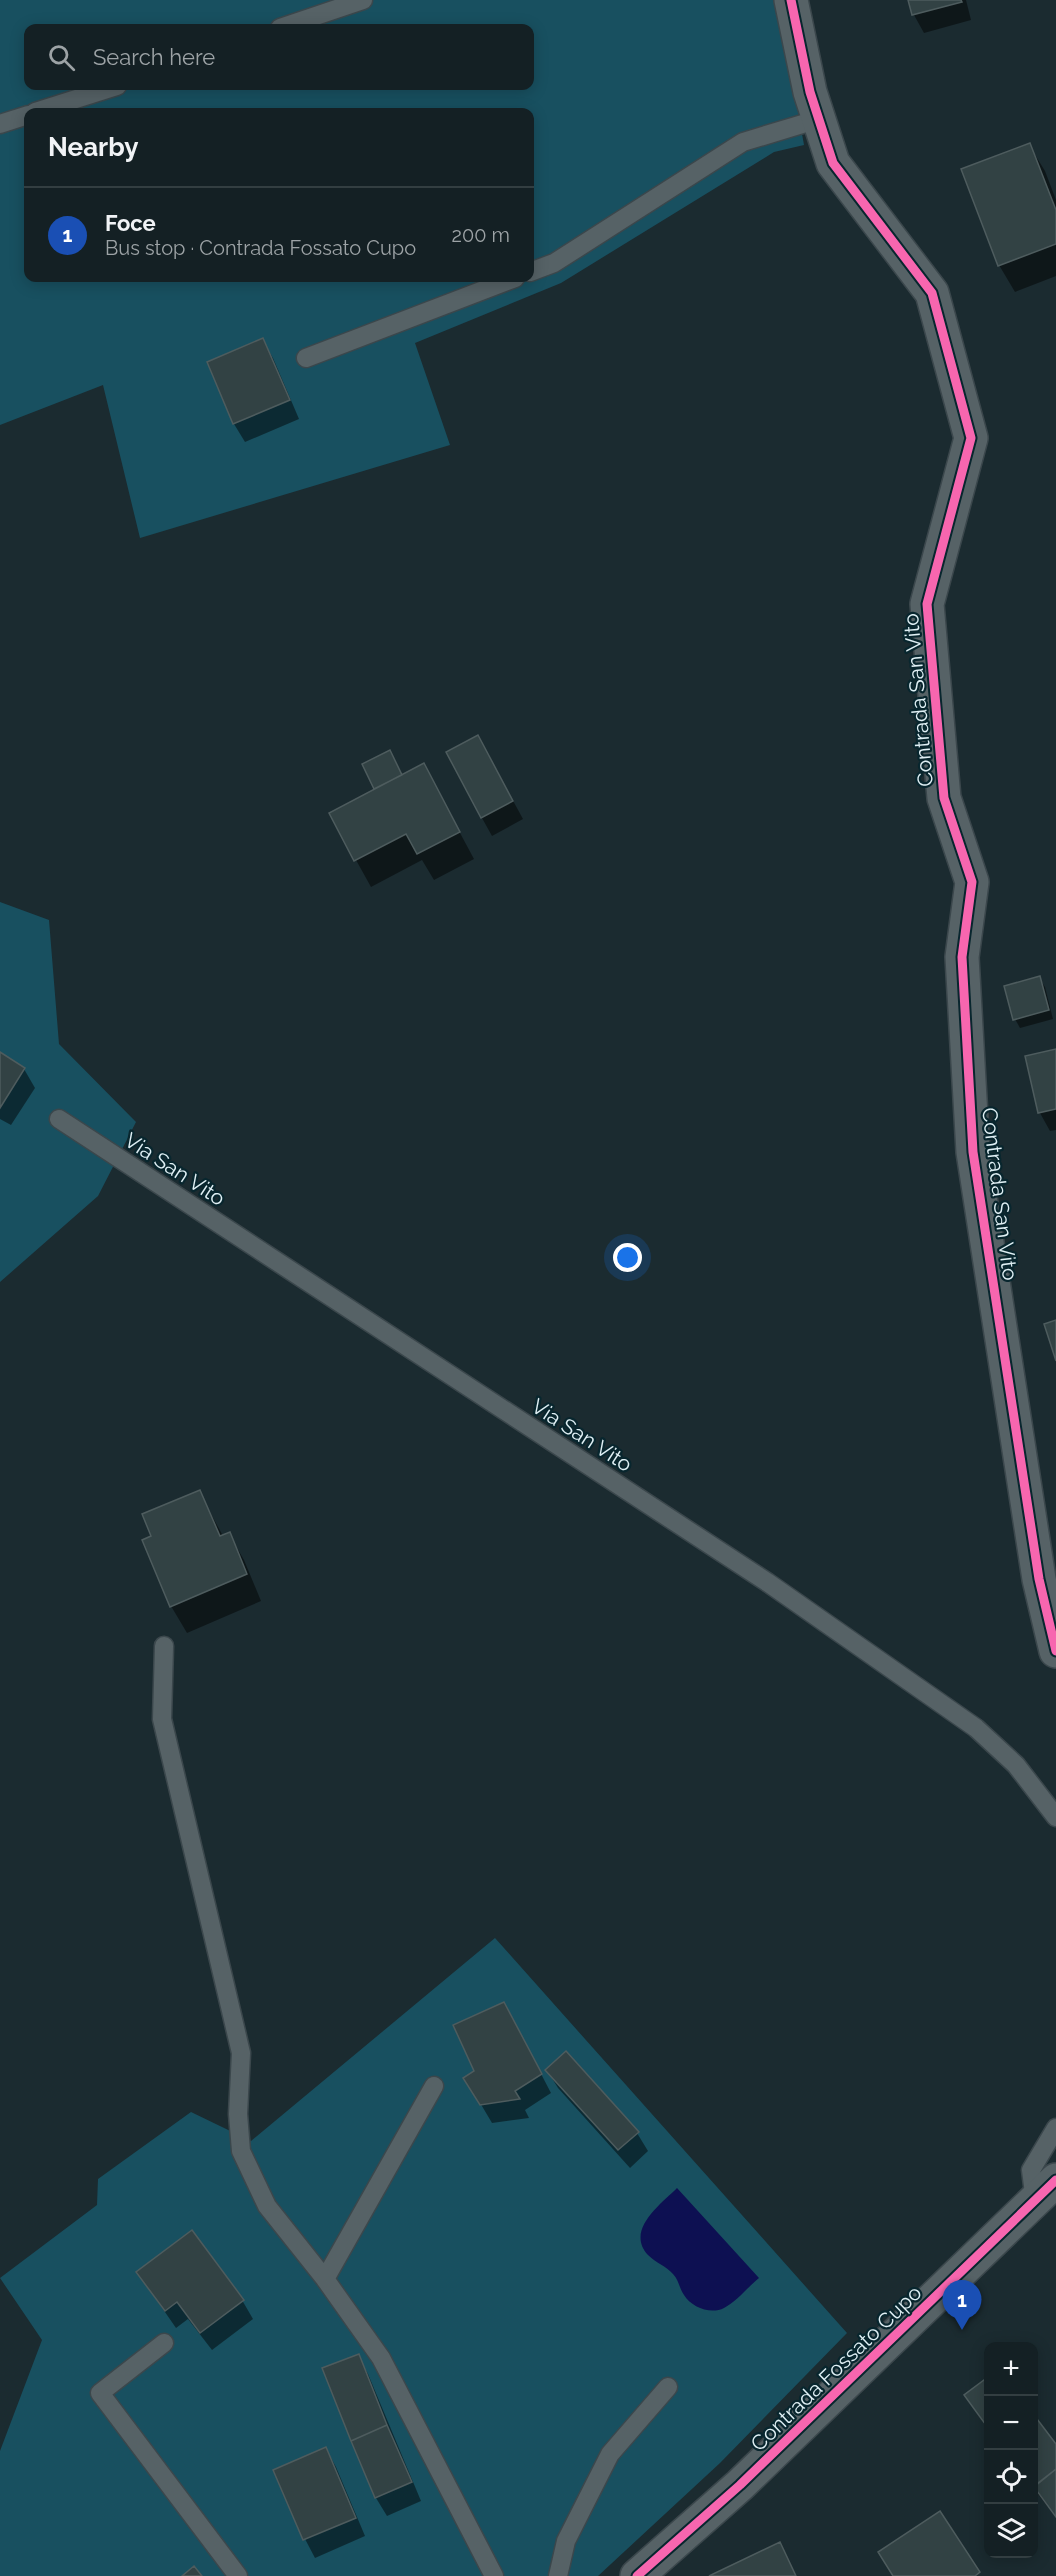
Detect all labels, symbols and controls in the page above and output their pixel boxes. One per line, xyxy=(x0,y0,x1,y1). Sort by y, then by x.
search box xyxy=(24,24,534,90)
icon: search xyxy=(45,41,78,74)
text: Search here xyxy=(93,44,215,70)
text: Nearby xyxy=(48,132,138,162)
text: Foce xyxy=(105,210,156,236)
text: 1 xyxy=(63,223,72,247)
text: 200 m xyxy=(452,223,510,247)
text: Bus stop · Contrada Fossato Cupo xyxy=(105,236,416,260)
street label: Contrada San Vito xyxy=(898,612,938,788)
street label: Contrada San Vito xyxy=(977,1106,1023,1282)
street label: Via San Vito xyxy=(120,1127,230,1211)
your location xyxy=(613,1243,642,1272)
street label: Via San Vito xyxy=(527,1393,637,1477)
street label: Contrada Fossato Cupo xyxy=(745,2280,927,2456)
pin: 1 xyxy=(942,2280,982,2330)
map controls xyxy=(984,2342,1038,2558)
button: + xyxy=(984,2342,1038,2396)
button: − xyxy=(984,2396,1038,2450)
button: locate xyxy=(984,2450,1038,2504)
button: layers xyxy=(984,2504,1038,2558)

